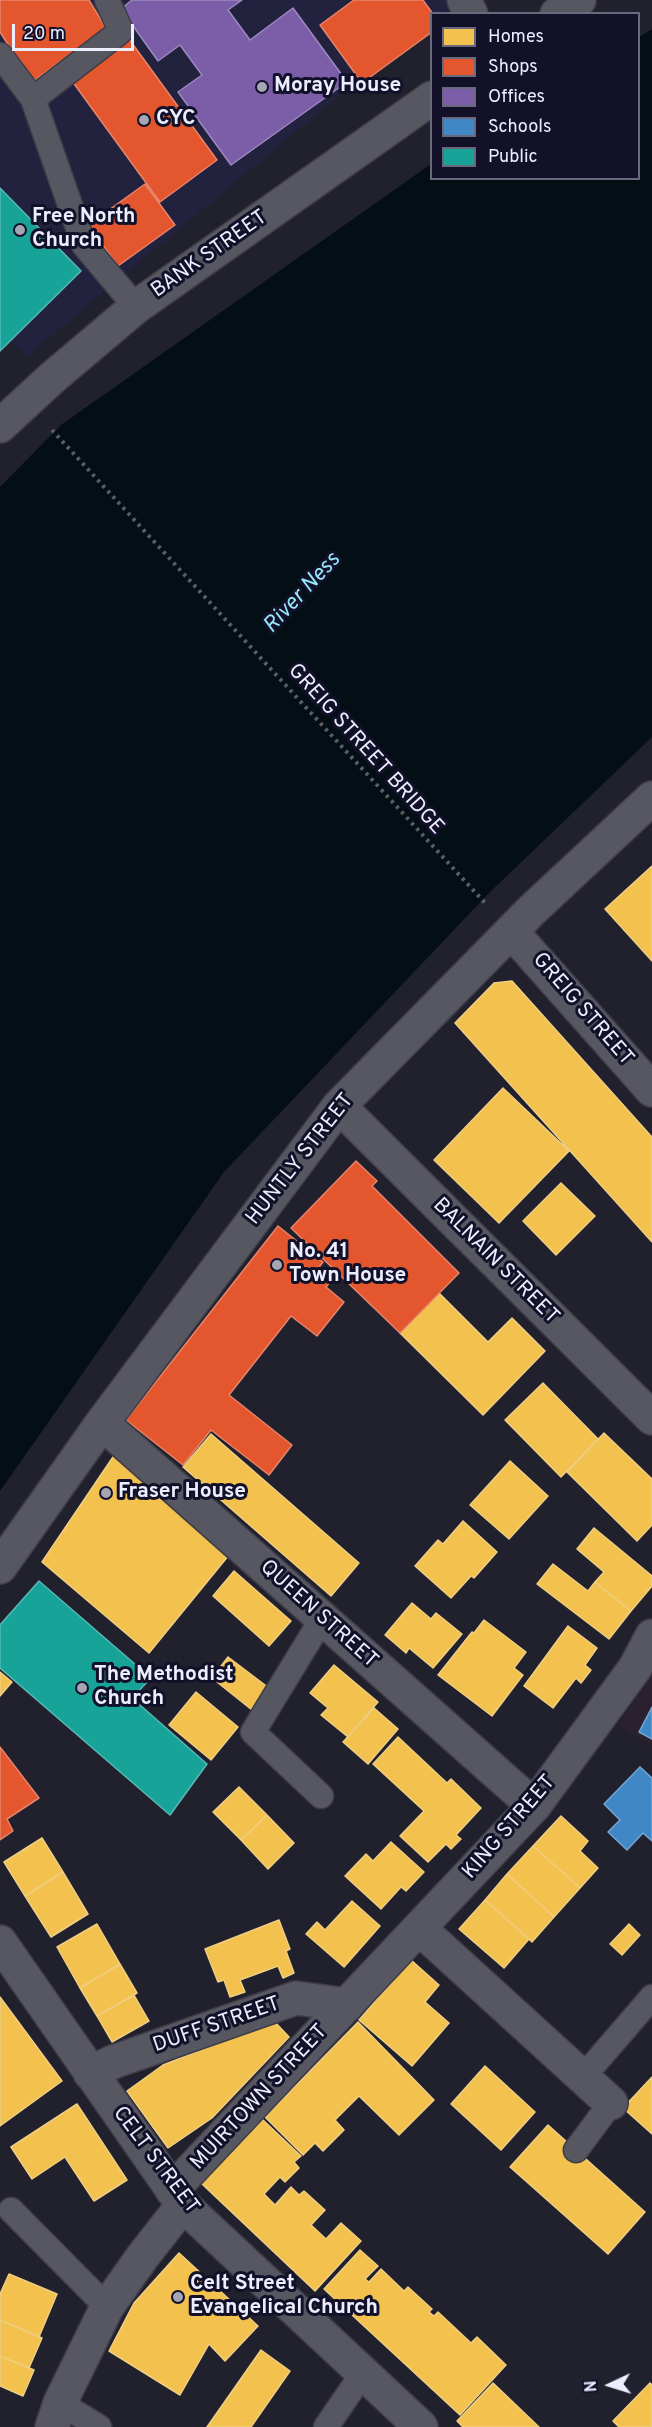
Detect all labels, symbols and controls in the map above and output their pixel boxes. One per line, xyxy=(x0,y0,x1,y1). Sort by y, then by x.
scale bar xyxy=(15,12,136,50)
legend xyxy=(430,12,640,180)
text: 20 m xyxy=(23,23,65,46)
text: Homes xyxy=(488,26,544,49)
text: Shops xyxy=(488,56,538,79)
place label: Moray House xyxy=(274,74,401,100)
marker: Moray House xyxy=(255,80,269,94)
text: Offices xyxy=(488,86,545,109)
place label: CYC xyxy=(156,107,195,133)
marker: CYC xyxy=(137,113,151,127)
text: Schools xyxy=(488,116,551,139)
text: Public xyxy=(488,146,538,169)
place label: Free North Church xyxy=(32,205,136,255)
street label: BANK STREET xyxy=(147,206,273,304)
marker: Free North Church xyxy=(13,223,27,237)
water label: River Ness xyxy=(259,548,347,640)
street label: GREIG STREET BRIDGE xyxy=(282,659,448,841)
street label: GREIG STREET xyxy=(526,948,638,1072)
street label: HUNTLY STREET xyxy=(242,1089,360,1231)
street label: BALNAIN STREET xyxy=(427,1194,563,1330)
place label: No. 41 Town House xyxy=(289,1240,406,1290)
marker: No. 41 Town House xyxy=(270,1258,284,1272)
place label: Fraser House xyxy=(118,1480,246,1506)
marker: Fraser House xyxy=(99,1486,113,1500)
street label: QUEEN STREET xyxy=(254,1555,382,1675)
place label: The Methodist Church xyxy=(94,1663,233,1713)
marker: The Methodist Church xyxy=(75,1681,89,1695)
street label: KING STREET xyxy=(458,1771,562,1885)
street label: DUFF STREET xyxy=(150,1992,284,2060)
street label: MUIRTOWN STREET xyxy=(186,2020,334,2176)
street label: CELT STREET xyxy=(106,2102,204,2220)
place label: Celt Street Evangelical Church xyxy=(190,2272,378,2322)
marker: Celt Street Evangelical Church xyxy=(171,2290,185,2304)
north arrow xyxy=(580,2355,640,2415)
text: N xyxy=(582,2380,602,2393)

